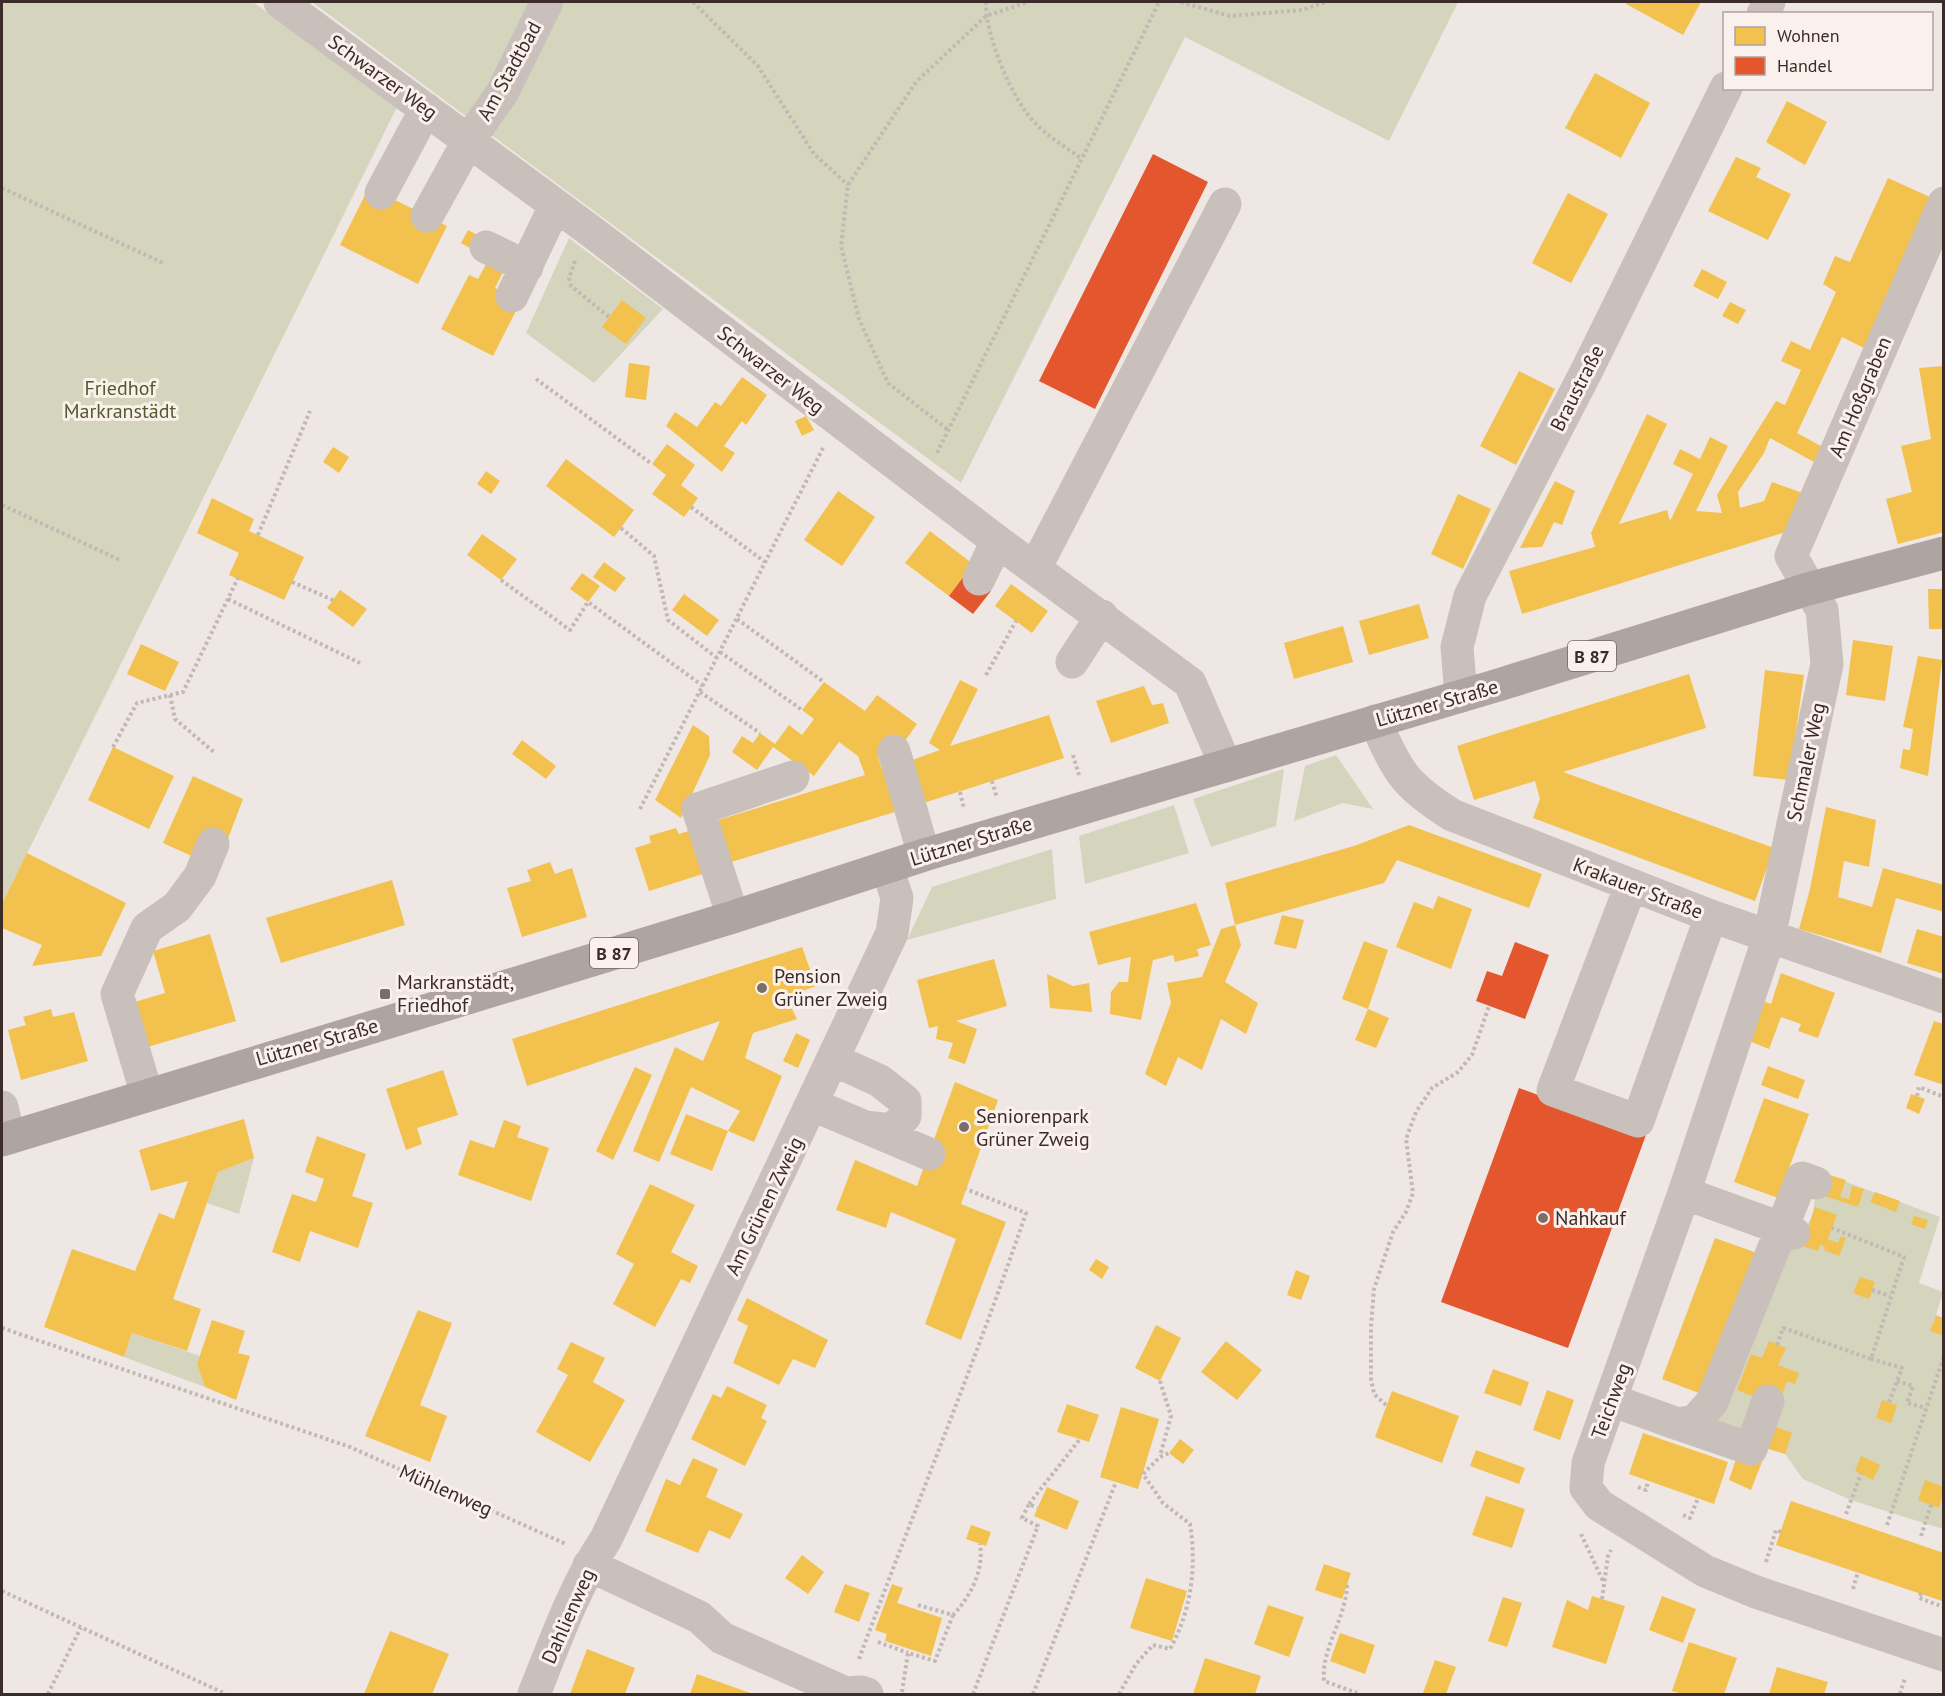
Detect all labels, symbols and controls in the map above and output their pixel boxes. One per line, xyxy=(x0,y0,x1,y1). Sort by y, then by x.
legend xyxy=(1723,12,1933,90)
street label: Am Stadtbad xyxy=(471,17,547,125)
text: Wohnen xyxy=(1777,24,1839,47)
street label: Schwarzer Weg xyxy=(323,29,443,125)
text: Handel xyxy=(1777,54,1833,77)
street label: Schwarzer Weg xyxy=(712,320,830,420)
street label: Am Hoßgraben xyxy=(1823,333,1897,461)
street label: Braustraße xyxy=(1544,341,1610,435)
park label: Friedhof Markranstädt xyxy=(64,375,176,424)
road number: B 87 xyxy=(1568,641,1616,671)
street label: Lützner Straße xyxy=(1373,673,1501,733)
street label: Schmaler Weg xyxy=(1781,700,1831,824)
street label: Lützner Straße xyxy=(907,810,1035,872)
street label: Krakauer Straße xyxy=(1569,851,1707,925)
road number: B 87 xyxy=(590,938,638,968)
place label: Pension Grüner Zweig xyxy=(774,963,888,1012)
place label: Markranstädt, Friedhof xyxy=(397,969,514,1018)
marker: Pension Grüner Zweig xyxy=(755,981,769,995)
marker: Markranstädt, Friedhof xyxy=(378,987,392,1001)
street label: Lützner Straße xyxy=(253,1012,381,1072)
place label: Seniorenpark Grüner Zweig xyxy=(976,1103,1090,1152)
marker: Seniorenpark Grüner Zweig xyxy=(957,1120,971,1134)
street label: Am Grünen Zweig xyxy=(719,1132,809,1280)
place label: Nahkauf xyxy=(1555,1205,1628,1231)
marker: Nahkauf xyxy=(1536,1211,1550,1225)
street label: Teichweg xyxy=(1585,1359,1637,1443)
street label: Mühlenweg xyxy=(395,1458,497,1522)
street label: Dahlienweg xyxy=(536,1564,600,1668)

